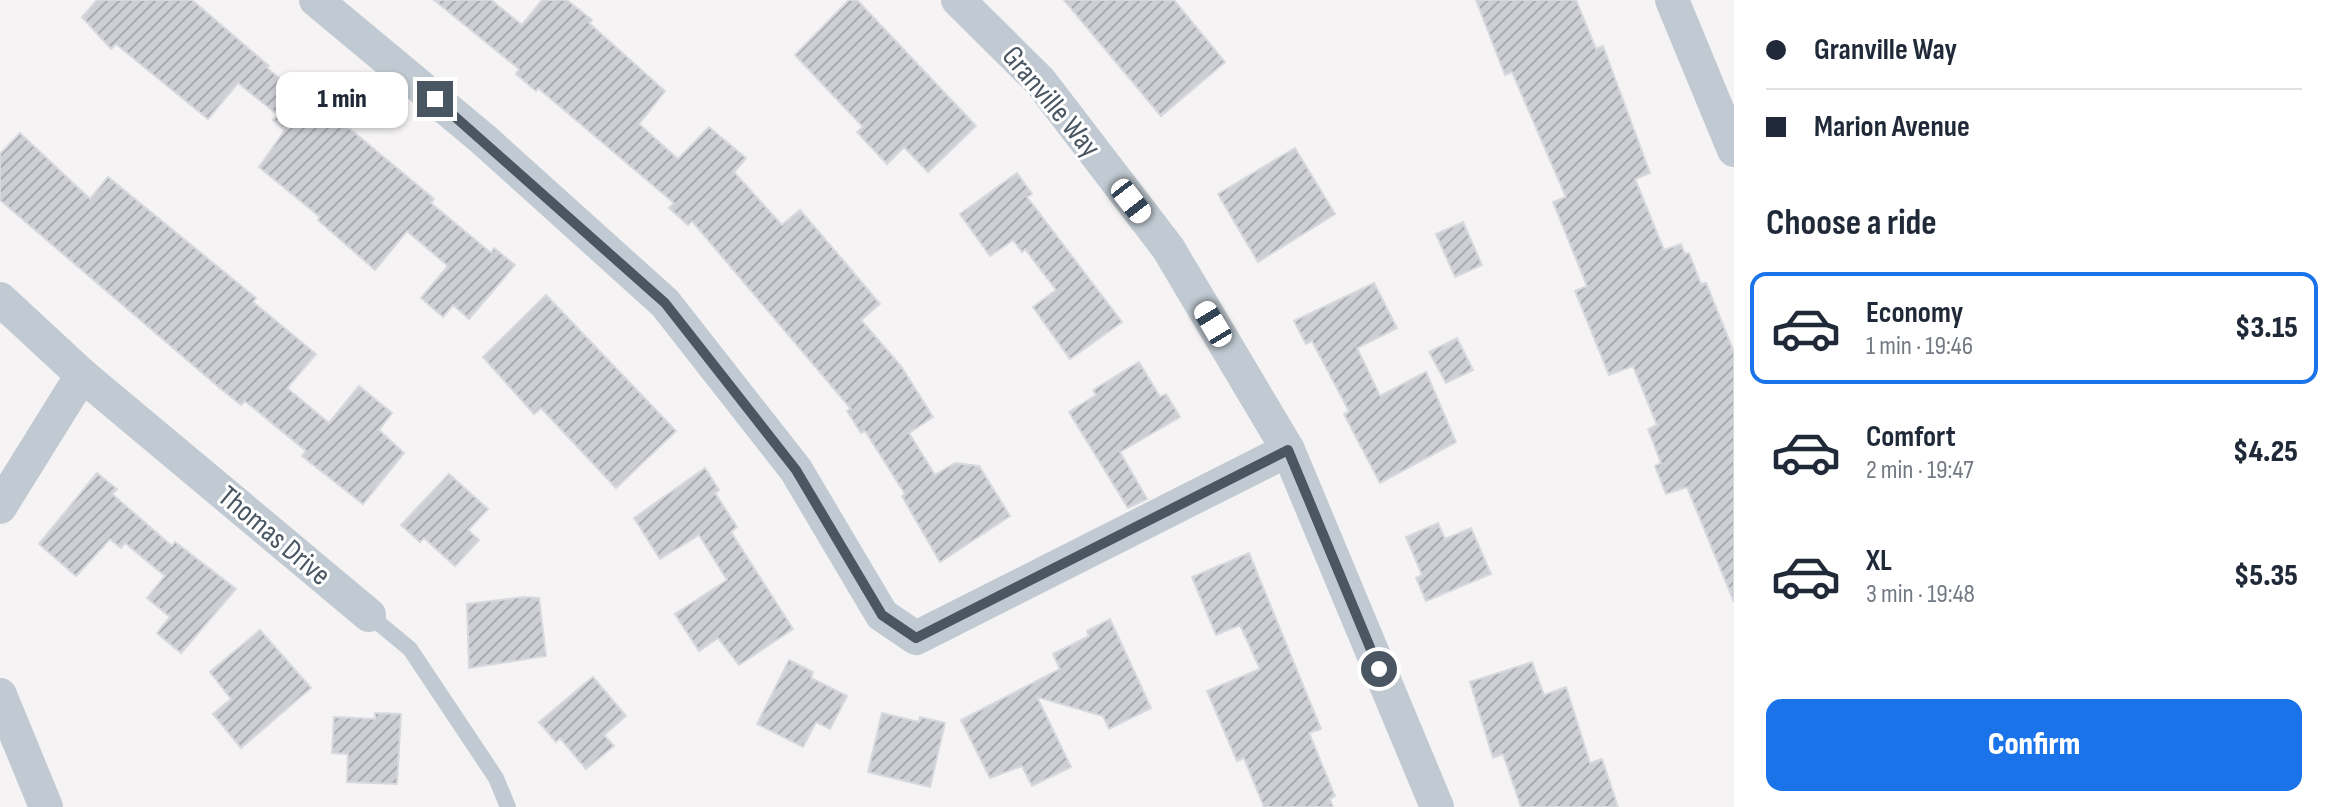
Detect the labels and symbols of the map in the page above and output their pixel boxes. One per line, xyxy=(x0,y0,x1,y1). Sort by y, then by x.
street label: Granville Way xyxy=(994,39,1108,165)
callout: 1 min xyxy=(275,71,407,127)
route end xyxy=(417,81,453,117)
car xyxy=(1107,175,1155,227)
car xyxy=(1190,297,1236,351)
street label: Thomas Drive xyxy=(210,479,338,593)
route start xyxy=(1361,651,1397,687)

